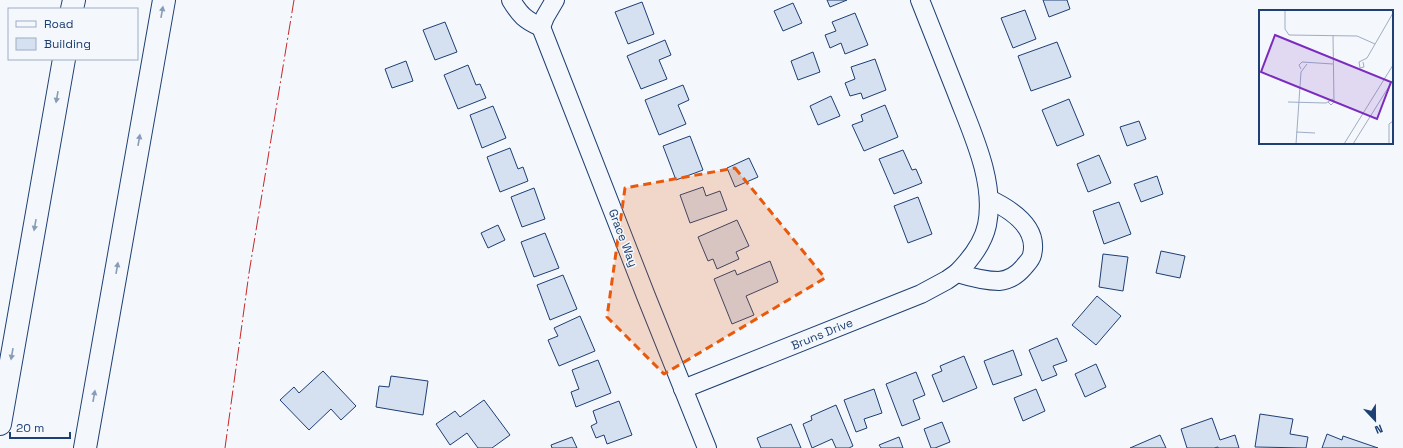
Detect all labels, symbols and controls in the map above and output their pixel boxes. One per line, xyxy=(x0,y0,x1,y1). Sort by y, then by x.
one-way arrow xyxy=(159,6,165,18)
legend xyxy=(8,8,138,60)
inset map xyxy=(1259,10,1393,144)
text: Road xyxy=(44,16,73,32)
text: Building xyxy=(44,36,91,52)
one-way arrow xyxy=(54,91,60,104)
one-way arrow xyxy=(137,134,143,146)
street label: Grace Way xyxy=(605,207,641,269)
one-way arrow xyxy=(32,219,38,232)
one-way arrow xyxy=(114,262,120,274)
street label: Bruns Drive xyxy=(789,314,855,354)
one-way arrow xyxy=(9,347,15,360)
one-way arrow xyxy=(92,390,98,402)
north arrow xyxy=(1355,400,1395,440)
scale bar xyxy=(10,414,70,440)
text: 20 m xyxy=(16,420,44,436)
text: N xyxy=(1373,421,1385,437)

